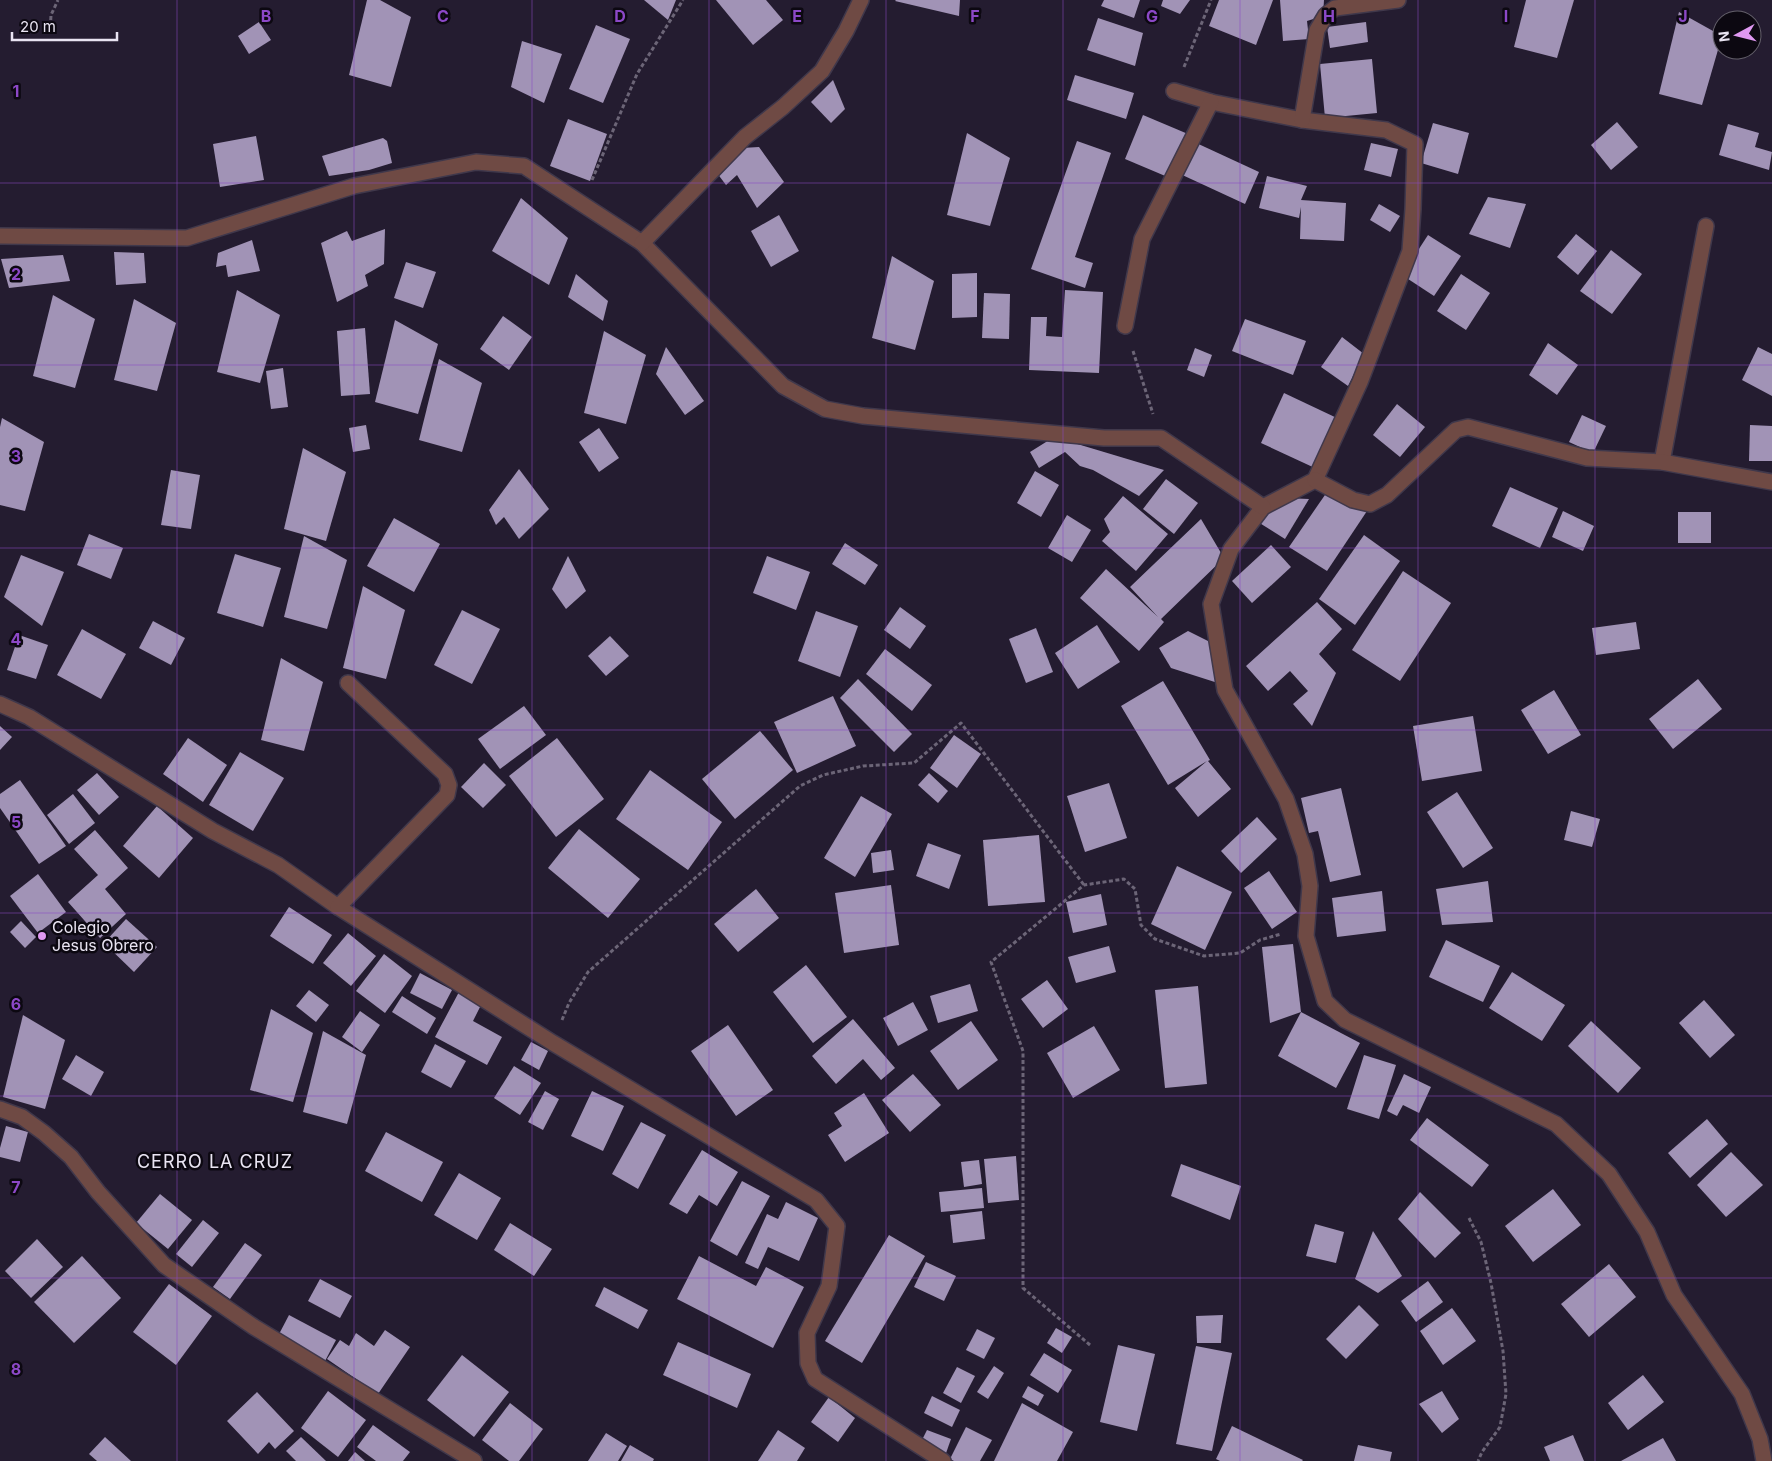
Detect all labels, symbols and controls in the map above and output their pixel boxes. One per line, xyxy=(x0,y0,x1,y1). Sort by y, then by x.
text: B xyxy=(261,6,271,26)
text: C xyxy=(437,6,449,26)
text: D xyxy=(614,6,626,26)
text: E xyxy=(792,6,802,26)
text: F xyxy=(970,6,980,26)
text: G xyxy=(1146,6,1158,26)
text: H xyxy=(1323,6,1335,26)
text: I xyxy=(1504,6,1508,26)
text: J xyxy=(1678,6,1688,26)
scale bar xyxy=(12,10,118,42)
north arrow xyxy=(1712,10,1762,60)
text: 20 m xyxy=(20,17,56,36)
text: N xyxy=(1715,30,1733,43)
text: 1 xyxy=(13,81,19,101)
text: 2 xyxy=(11,264,21,284)
text: 3 xyxy=(11,446,21,466)
text: 4 xyxy=(11,629,22,649)
text: 5 xyxy=(11,812,21,832)
place label: Colegio Jesus Obrero xyxy=(52,917,154,955)
marker: Colegio Jesus Obrero xyxy=(36,930,48,942)
text: 6 xyxy=(11,994,21,1014)
district label: CERRO LA CRUZ xyxy=(137,1151,293,1172)
text: 7 xyxy=(11,1177,21,1197)
text: 8 xyxy=(11,1359,21,1379)

